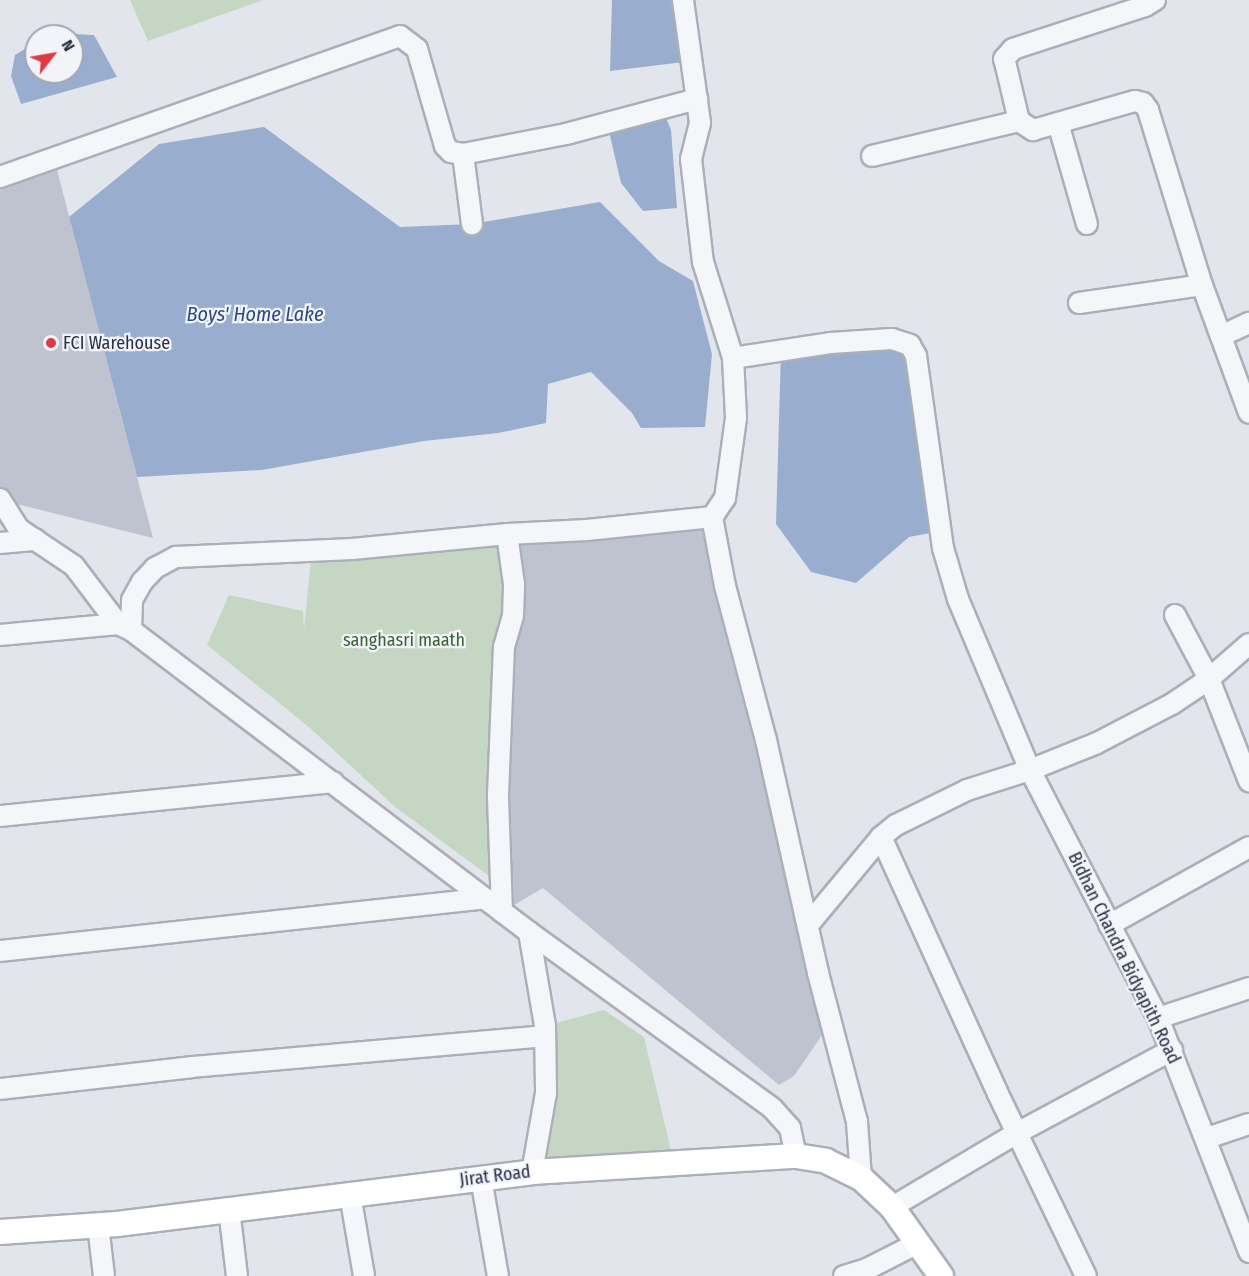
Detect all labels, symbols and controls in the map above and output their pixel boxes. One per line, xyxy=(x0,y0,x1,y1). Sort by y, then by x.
north arrow xyxy=(24,24,84,84)
text: N xyxy=(58,36,79,55)
water label: Boys' Home Lake xyxy=(187,302,323,326)
place label: FCI Warehouse xyxy=(63,332,170,354)
marker: FCI Warehouse xyxy=(44,336,58,350)
park label: sanghasri maath xyxy=(343,629,465,651)
street label: Bidhan Chandra Bidyapith Road xyxy=(1063,849,1185,1067)
street label: Jirat Road xyxy=(458,1161,532,1191)

